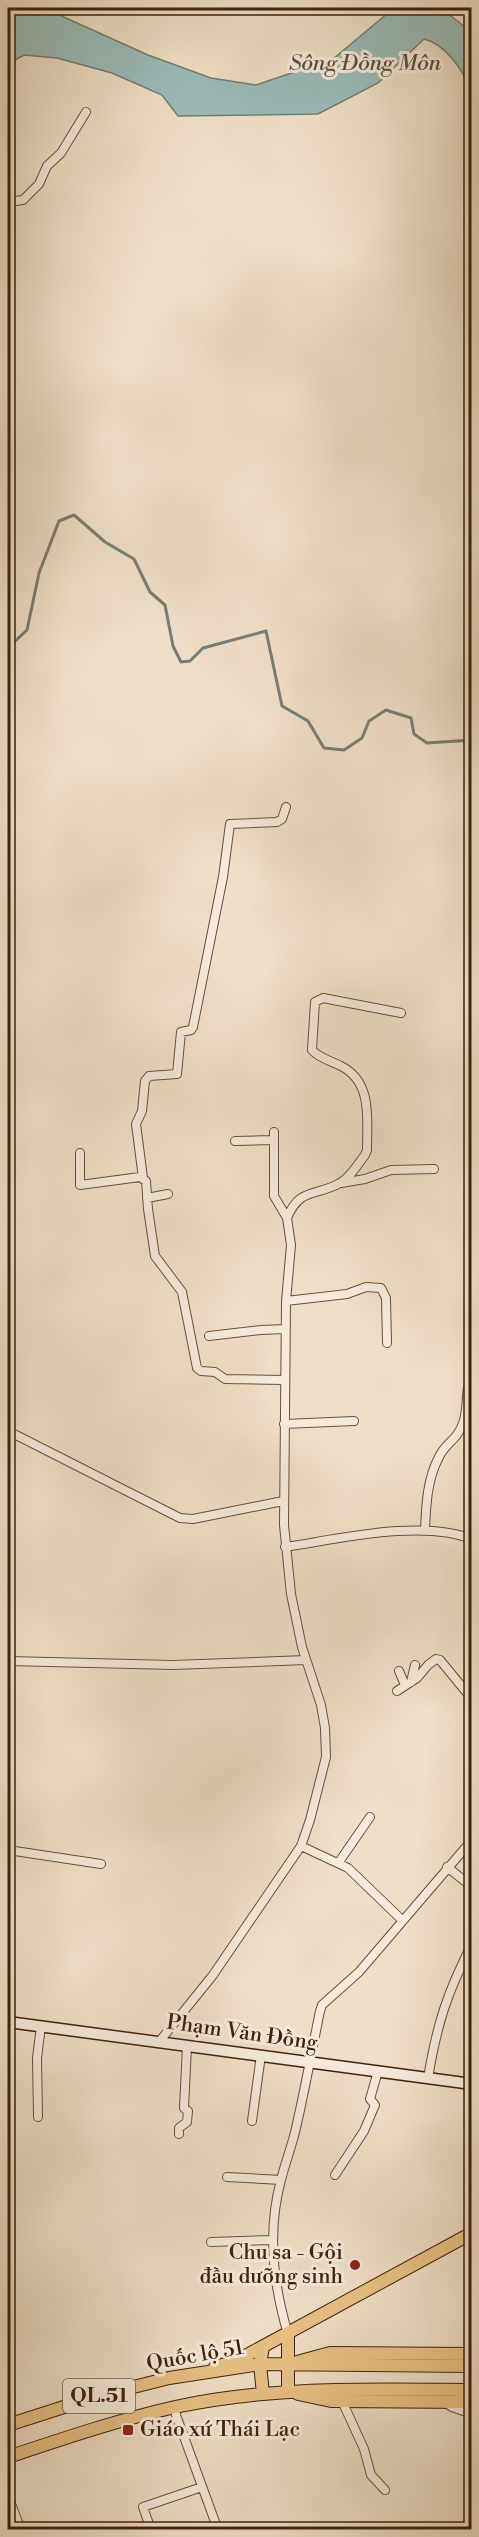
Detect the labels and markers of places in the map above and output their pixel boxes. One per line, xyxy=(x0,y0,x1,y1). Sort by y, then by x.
place label: Chu sa - Gội đầu dưỡng sinh xyxy=(200,2240,343,2290)
marker: Chu sa - Gội đầu dưỡng sinh xyxy=(348,2258,362,2272)
place label: Giáo xứ Thái Lạc xyxy=(140,2417,300,2443)
marker: Giáo xứ Thái Lạc xyxy=(121,2423,135,2437)

